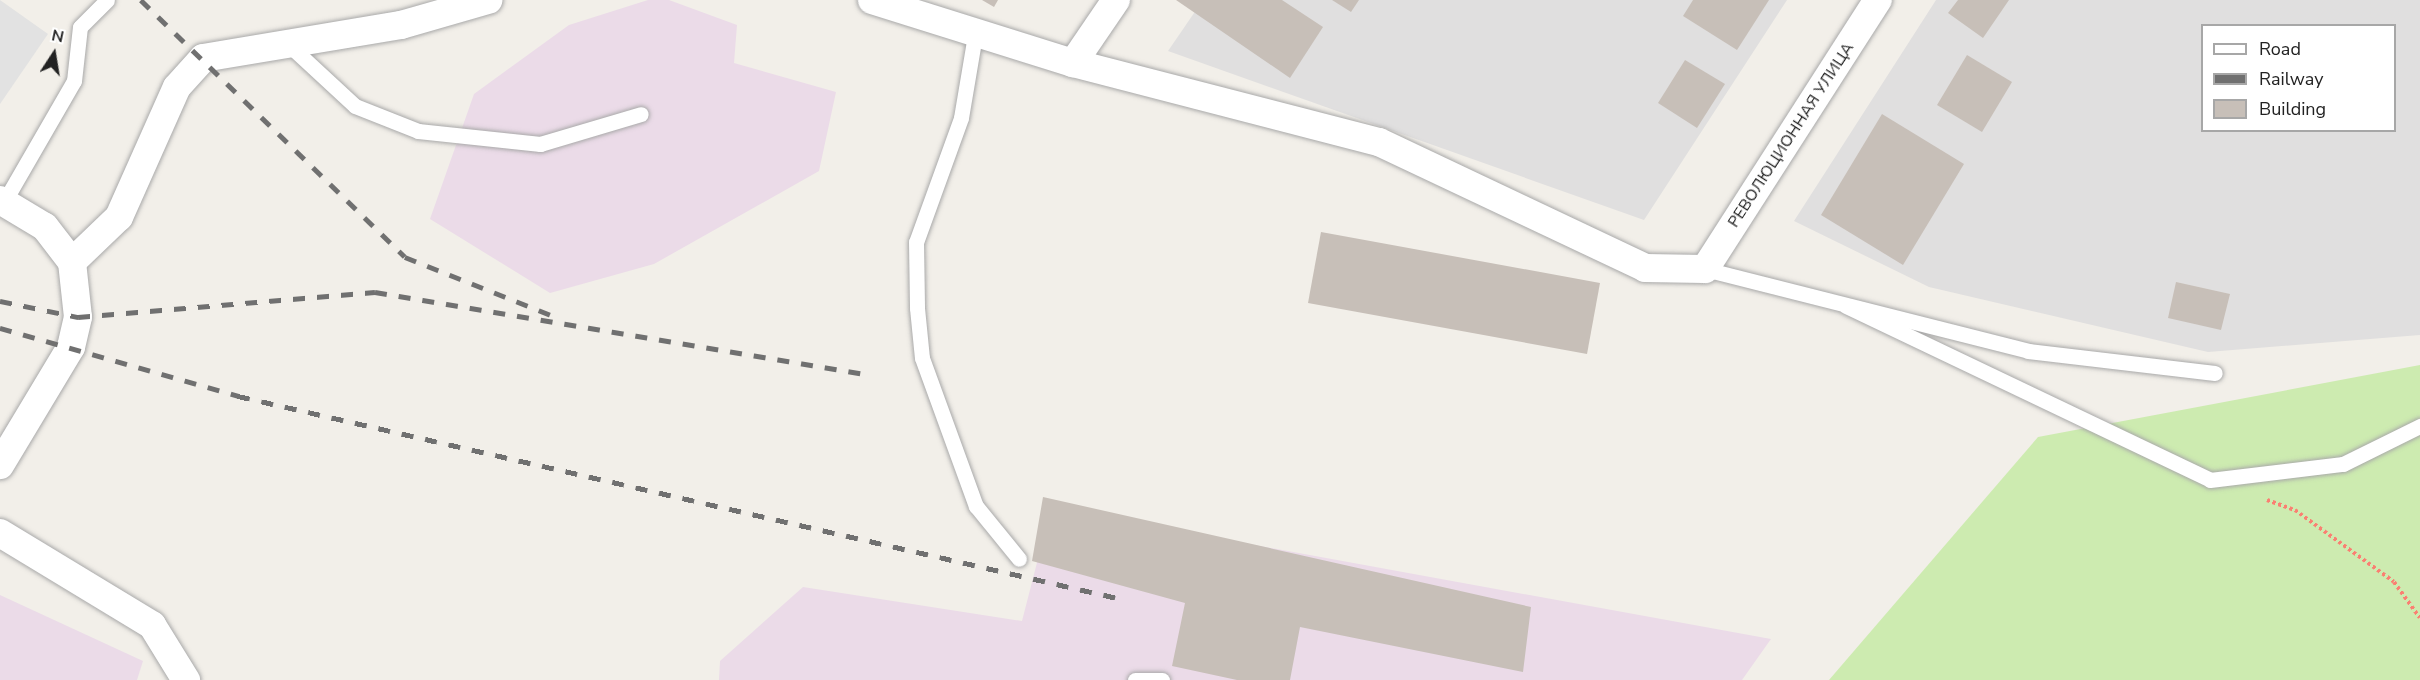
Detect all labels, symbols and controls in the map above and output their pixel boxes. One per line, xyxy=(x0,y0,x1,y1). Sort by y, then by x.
north arrow xyxy=(24,24,84,84)
text: N xyxy=(50,24,66,48)
legend xyxy=(2201,24,2396,132)
text: Road xyxy=(2259,37,2301,61)
street label: РЕВОЛЮЦИОННАЯ УЛИЦА xyxy=(1724,39,1858,231)
text: Railway xyxy=(2259,67,2324,91)
text: Building xyxy=(2259,97,2326,121)

